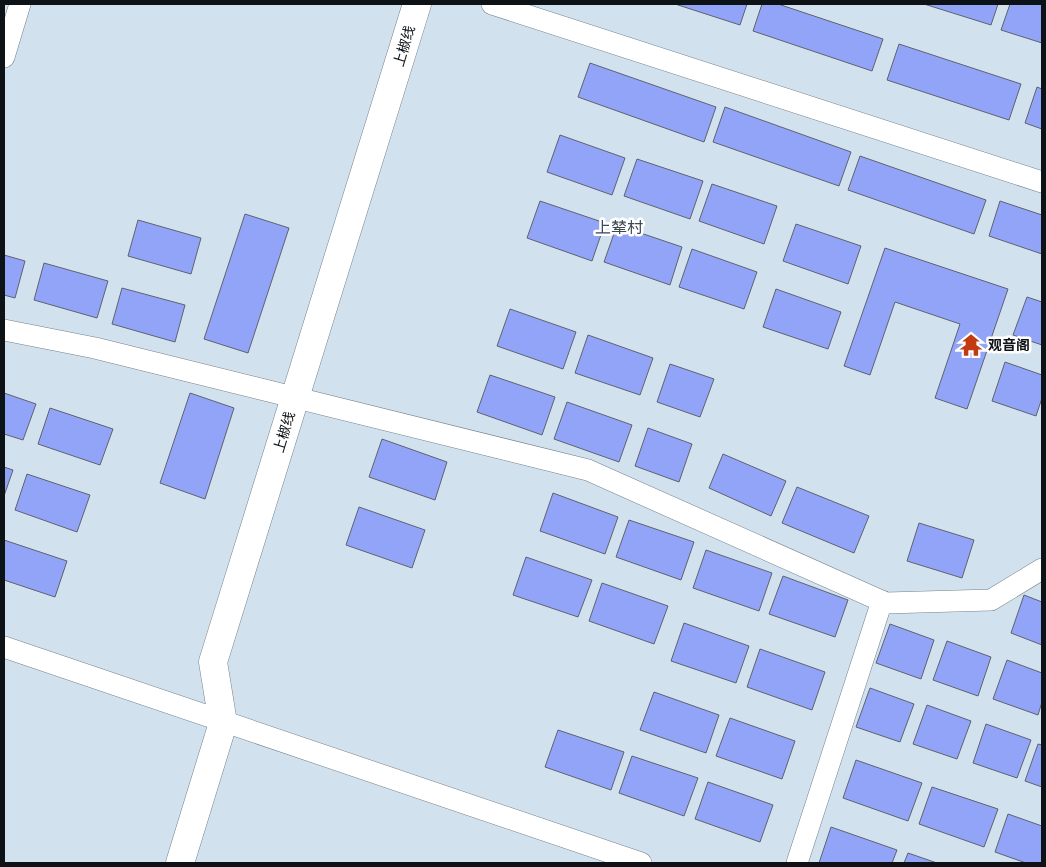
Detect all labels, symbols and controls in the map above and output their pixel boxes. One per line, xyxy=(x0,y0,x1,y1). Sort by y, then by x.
street label: 上椒线 xyxy=(390,24,419,69)
district label: 上辇村 xyxy=(595,218,643,238)
temple icon: 观音阁 xyxy=(958,332,984,358)
place label: 观音阁 xyxy=(988,337,1030,354)
street label: 上椒线 xyxy=(270,410,299,455)

